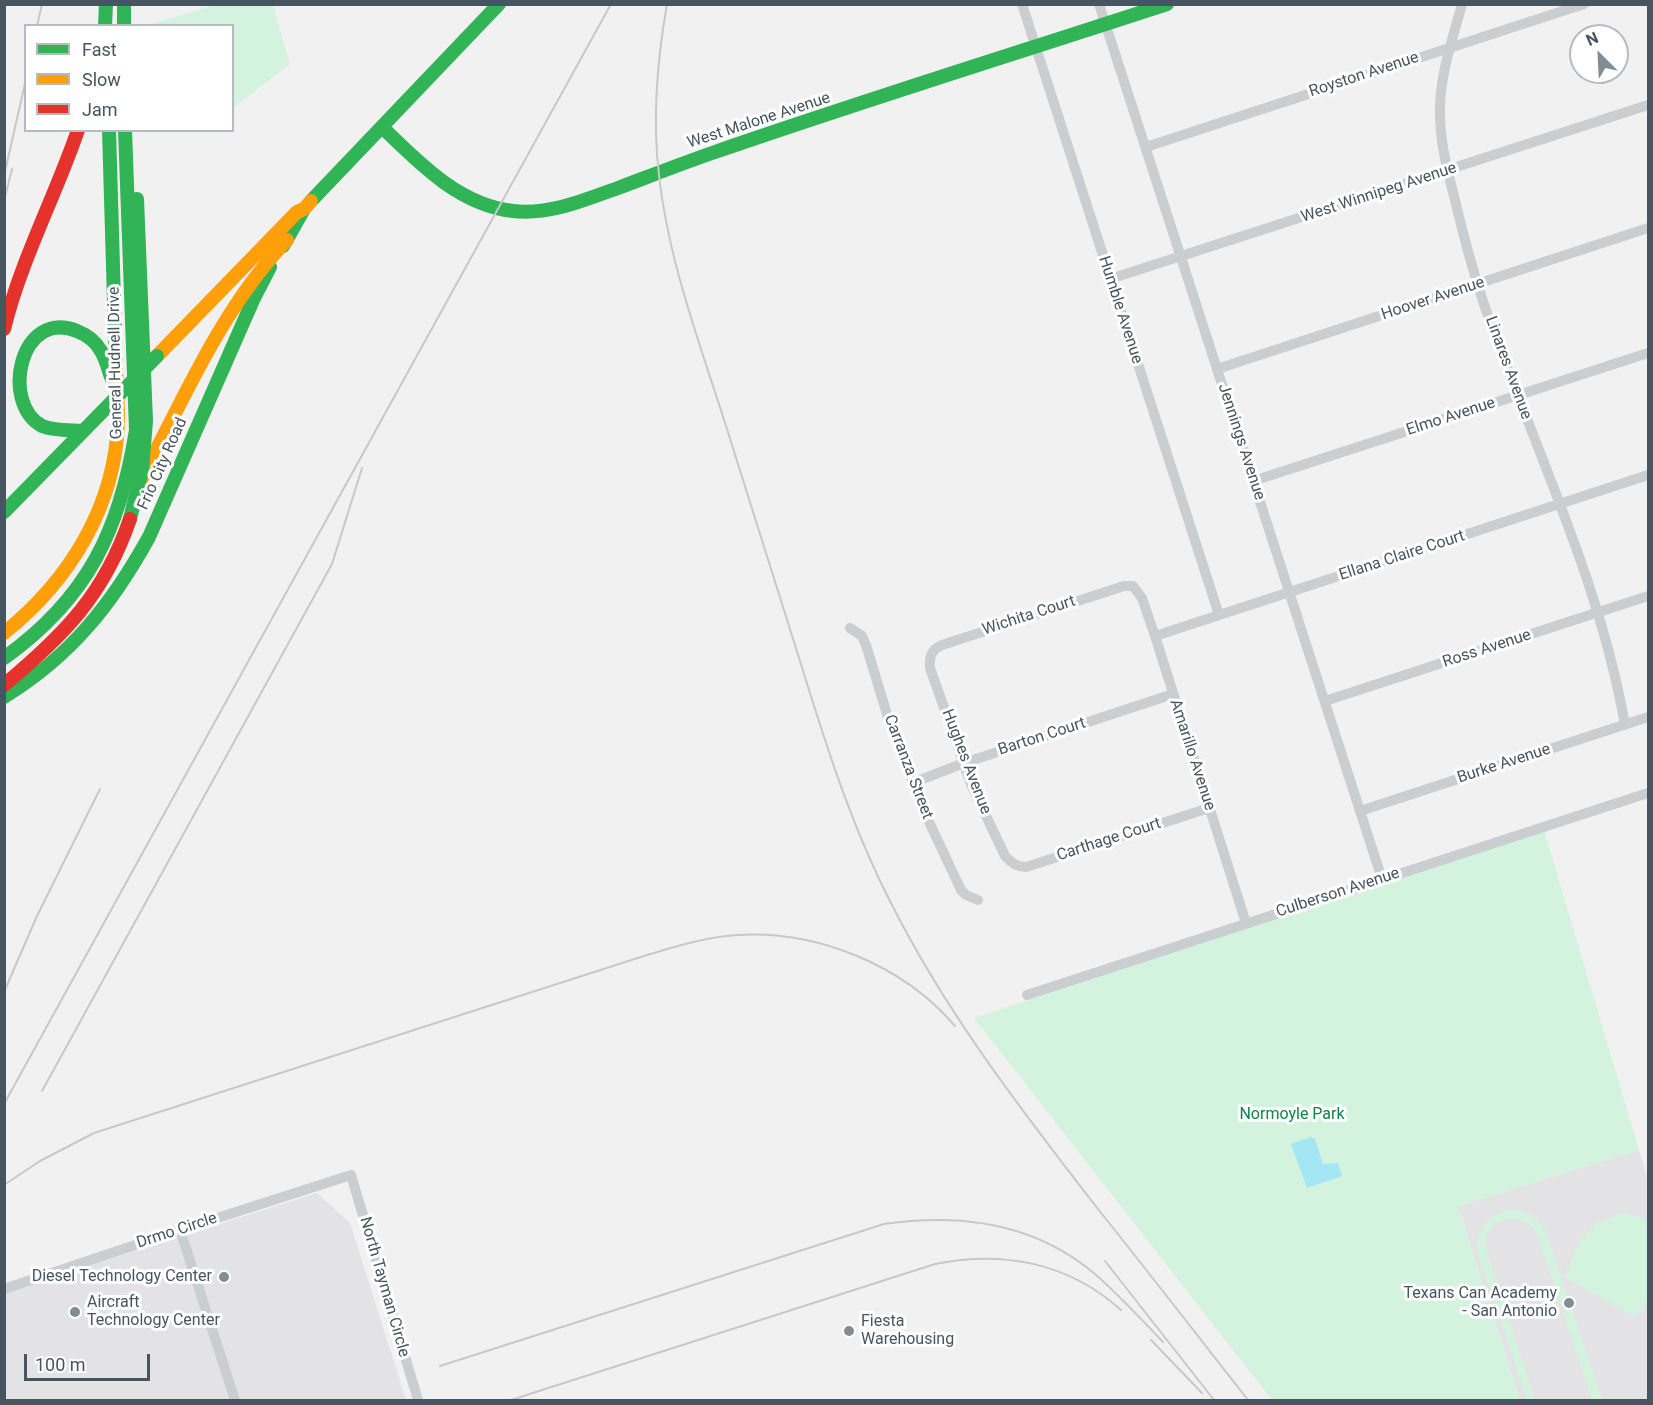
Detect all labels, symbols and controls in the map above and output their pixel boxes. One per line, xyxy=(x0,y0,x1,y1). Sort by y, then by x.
legend xyxy=(24,24,234,132)
north arrow xyxy=(1569,24,1629,84)
text: N xyxy=(1583,28,1601,50)
text: Fast xyxy=(82,39,117,60)
street label: Royston Avenue xyxy=(1307,48,1421,102)
text: Slow xyxy=(82,69,121,90)
street label: West Malone Avenue xyxy=(685,89,833,153)
text: Jam xyxy=(82,99,118,120)
street label: West Winnipeg Avenue xyxy=(1299,159,1459,227)
street label: Humble Avenue xyxy=(1094,254,1146,366)
street label: Hoover Avenue xyxy=(1379,273,1487,325)
street label: General Hudnell Drive xyxy=(105,287,127,439)
street label: Linares Avenue xyxy=(1480,314,1536,422)
street label: Jennings Avenue xyxy=(1213,381,1269,503)
street label: Elmo Avenue xyxy=(1404,394,1498,440)
street label: Frio City Road xyxy=(134,415,192,513)
street label: Ellana Claire Court xyxy=(1337,527,1467,585)
street label: Wichita Court xyxy=(980,592,1078,640)
street label: Ross Avenue xyxy=(1440,626,1534,672)
street label: Amarillo Avenue xyxy=(1165,697,1219,813)
street label: Hughes Avenue xyxy=(937,707,995,817)
street label: Carranza Street xyxy=(879,712,937,822)
street label: Barton Court xyxy=(996,714,1088,760)
street label: Burke Avenue xyxy=(1455,740,1553,788)
street label: Carthage Court xyxy=(1054,814,1164,866)
street label: Culberson Avenue xyxy=(1274,864,1402,922)
park label: Normoyle Park xyxy=(1239,1105,1345,1125)
street label: Drmo Circle xyxy=(134,1209,220,1253)
street label: North Tayman Circle xyxy=(355,1215,413,1359)
place label: Diesel Technology Center xyxy=(32,1267,212,1287)
marker: Diesel Technology Center xyxy=(217,1270,231,1284)
place label: Texans Can Academy - San Antonio xyxy=(1403,1284,1557,1322)
place label: Aircraft Technology Center xyxy=(87,1293,220,1331)
marker: Texans Can Academy - San Antonio xyxy=(1562,1296,1576,1310)
marker: Aircraft Technology Center xyxy=(68,1305,82,1319)
place label: Fiesta Warehousing xyxy=(861,1312,954,1350)
marker: Fiesta Warehousing xyxy=(842,1324,856,1338)
scale bar xyxy=(27,1342,153,1380)
text: 100 m xyxy=(35,1354,86,1375)

